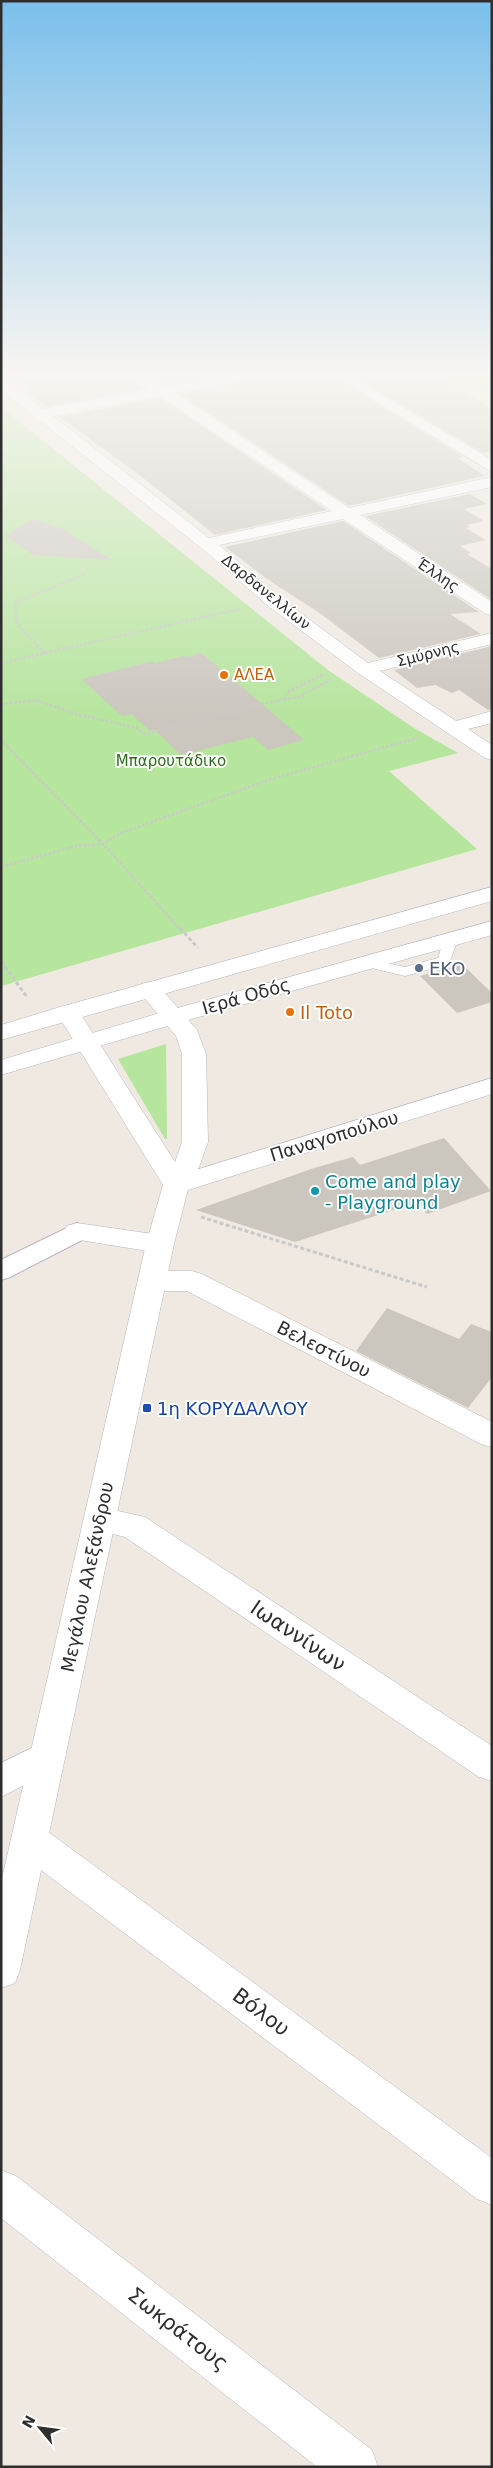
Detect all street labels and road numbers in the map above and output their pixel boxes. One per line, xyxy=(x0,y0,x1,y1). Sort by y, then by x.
street label: Δαρδανελλίων xyxy=(218,551,314,633)
street label: Έλλης xyxy=(413,554,463,596)
street label: Σμύρνης xyxy=(395,638,461,670)
street label: Ιερά Οδός xyxy=(199,973,293,1019)
street label: Παναγοπούλου xyxy=(267,1106,401,1166)
street label: Βελεστίνου xyxy=(274,1316,374,1382)
street label: Μεγάλου Αλεξάνδρου xyxy=(57,1480,117,1674)
street label: Ιωαννίνων xyxy=(246,1596,350,1676)
street label: Βόλου xyxy=(228,1983,294,2041)
street label: Σωκράτους xyxy=(123,2282,233,2376)

